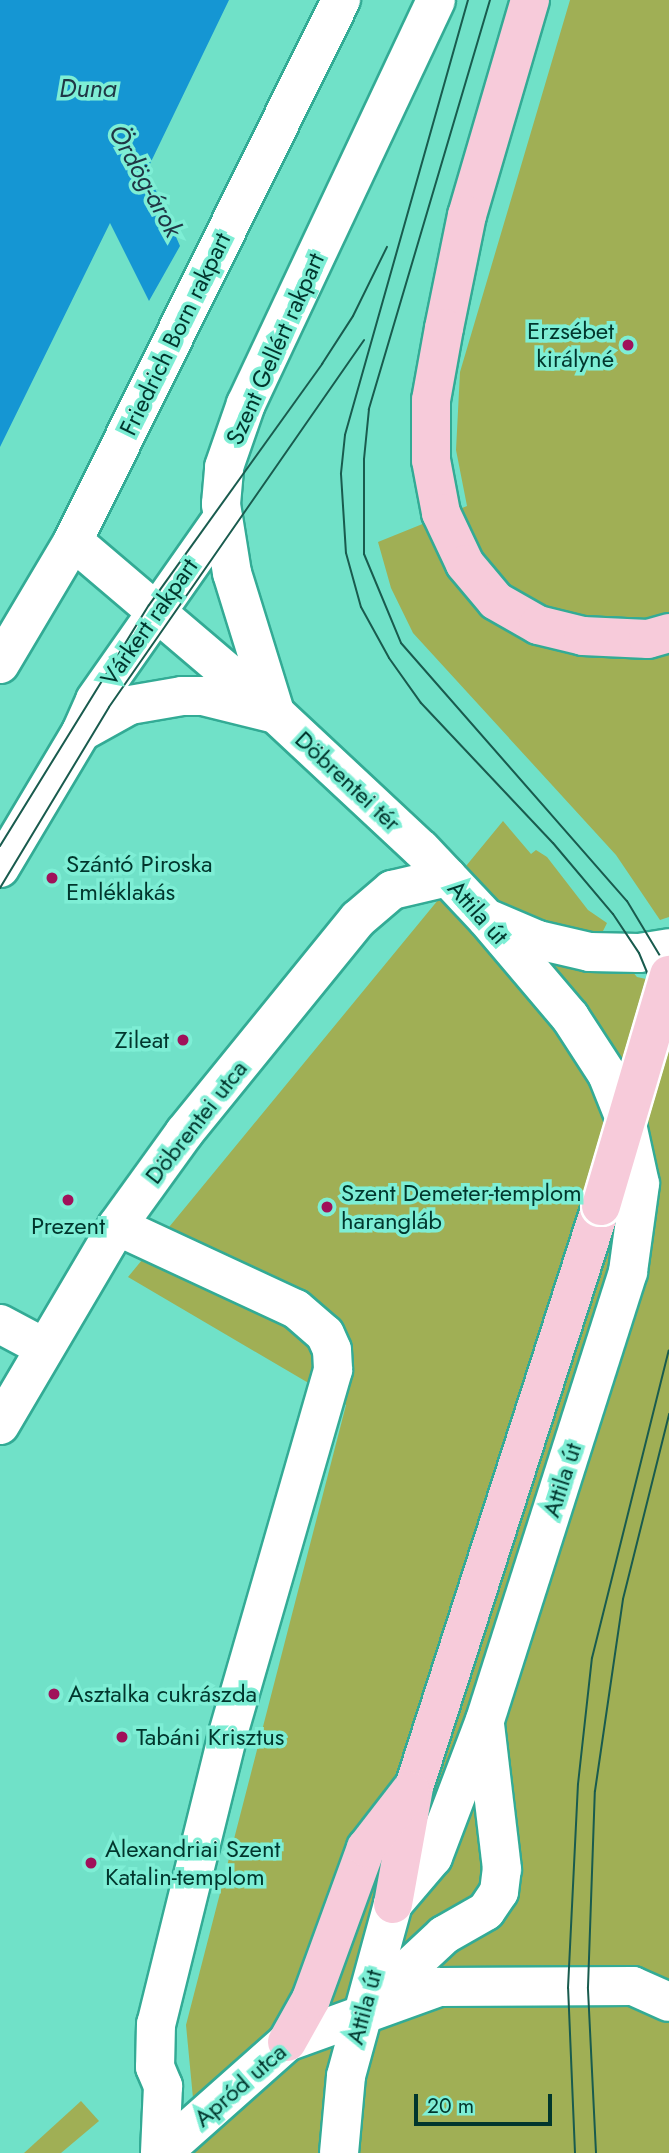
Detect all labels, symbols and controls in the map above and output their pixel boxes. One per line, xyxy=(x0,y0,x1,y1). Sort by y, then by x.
water label: Duna xyxy=(59,73,117,105)
water label: Ördög-árok xyxy=(101,119,189,243)
street label: Friedrich Born rakpart xyxy=(113,228,237,440)
street label: Szent Gellért rakpart xyxy=(220,249,330,449)
place label: Erzsébet királyné xyxy=(527,317,614,373)
marker: Erzsébet királyné xyxy=(620,337,636,353)
street label: Várkert rakpart xyxy=(94,553,204,691)
street label: Döbrentei tér xyxy=(289,725,407,837)
place label: Szántó Piroska Emléklakás xyxy=(66,850,213,906)
marker: Szántó Piroska Emléklakás xyxy=(44,870,60,886)
street label: Attila út xyxy=(442,874,514,950)
place label: Zileat xyxy=(114,1026,169,1054)
marker: Zileat xyxy=(175,1032,191,1048)
street label: Döbrentei utca xyxy=(139,1054,253,1190)
place label: Szent Demeter-templom harangláb xyxy=(341,1179,582,1235)
marker: Prezent xyxy=(60,1192,76,1208)
marker: Szent Demeter-templom harangláb xyxy=(319,1199,335,1215)
place label: Prezent xyxy=(31,1212,105,1240)
street label: Attila út xyxy=(537,1439,587,1521)
place label: Asztalka cukrászda xyxy=(68,1680,257,1708)
marker: Asztalka cukrászda xyxy=(46,1686,62,1702)
place label: Tabáni Krisztus xyxy=(136,1723,284,1751)
marker: Tabáni Krisztus xyxy=(114,1729,130,1745)
place label: Alexandriai Szent Katalin-templom xyxy=(105,1835,280,1891)
marker: Alexandriai Szent Katalin-templom xyxy=(83,1855,99,1871)
street label: Attila út xyxy=(340,1966,388,2048)
street label: Apród utca xyxy=(188,2037,292,2133)
scale bar xyxy=(417,2080,555,2124)
text: 20 m xyxy=(427,2091,474,2121)

